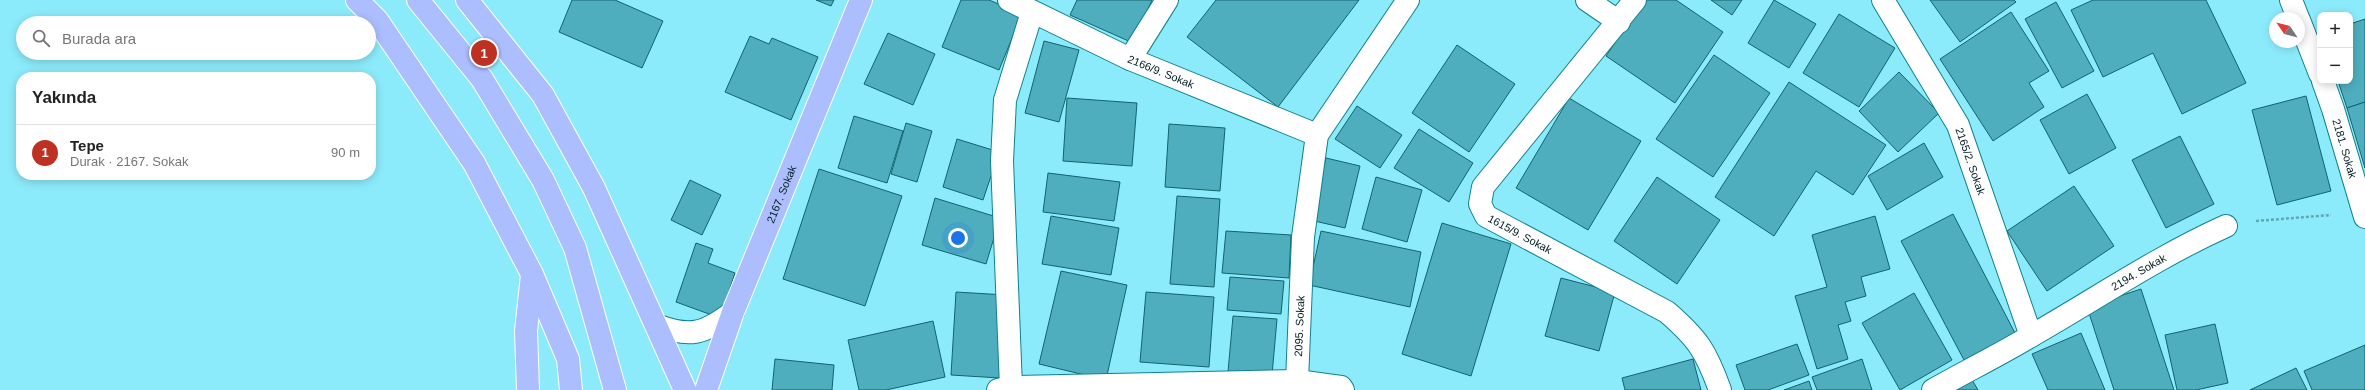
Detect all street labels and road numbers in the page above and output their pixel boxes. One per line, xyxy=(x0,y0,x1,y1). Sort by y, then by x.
street label: 2166/9. Sokak xyxy=(1126,53,1196,91)
street label: 2181. Sokak xyxy=(2330,118,2359,180)
street label: 2165/2. Sokak xyxy=(1953,126,1988,197)
street label: 2167. Sokak xyxy=(764,163,799,225)
street label: 1615/9. Sokak xyxy=(1486,212,1554,256)
street label: 2194. Sokak xyxy=(2109,251,2168,293)
street label: 2095. Sokak xyxy=(1292,295,1307,357)

